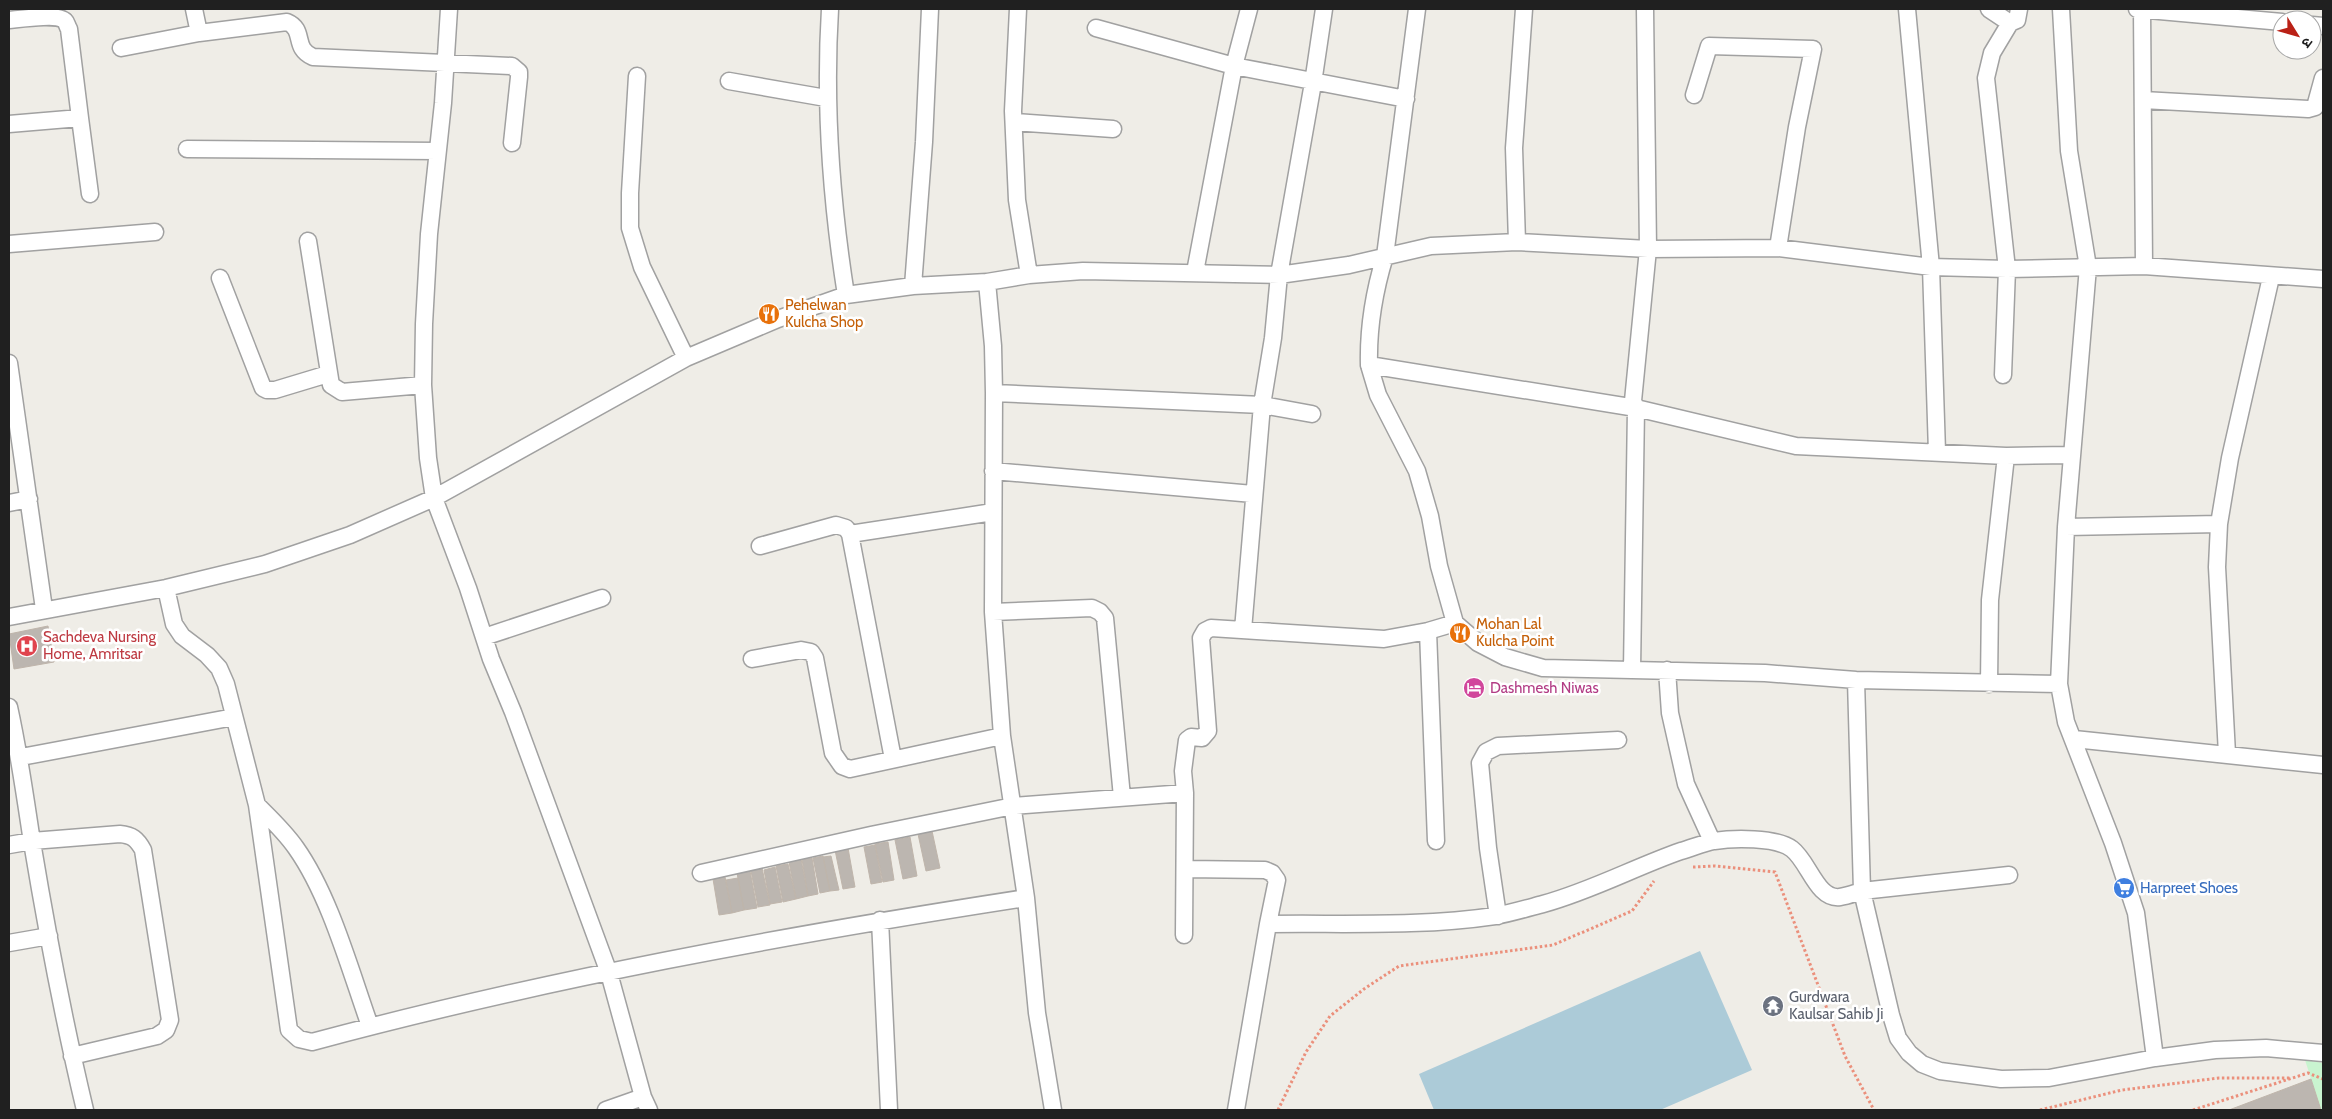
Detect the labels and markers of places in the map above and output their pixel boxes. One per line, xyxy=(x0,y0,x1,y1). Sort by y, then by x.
place label: Pehelwan Kulcha Shop xyxy=(785,296,863,331)
restaurant icon: Pehelwan Kulcha Shop xyxy=(757,302,781,326)
place label: Mohan Lal Kulcha Point xyxy=(1476,615,1554,650)
restaurant icon: Mohan Lal Kulcha Point xyxy=(1448,621,1472,645)
place label: Sachdeva Nursing Home, Amritsar xyxy=(43,628,156,663)
hospital icon: Sachdeva Nursing Home, Amritsar xyxy=(15,634,39,658)
hotel icon: Dashmesh Niwas xyxy=(1462,676,1486,700)
place label: Dashmesh Niwas xyxy=(1490,679,1599,697)
supermarket icon: Harpreet Shoes xyxy=(2112,876,2136,900)
place label: Harpreet Shoes xyxy=(2140,879,2238,897)
place label: Gurdwara Kaulsar Sahib Ji xyxy=(1789,988,1883,1023)
temple icon: Gurdwara Kaulsar Sahib Ji xyxy=(1761,994,1785,1018)

